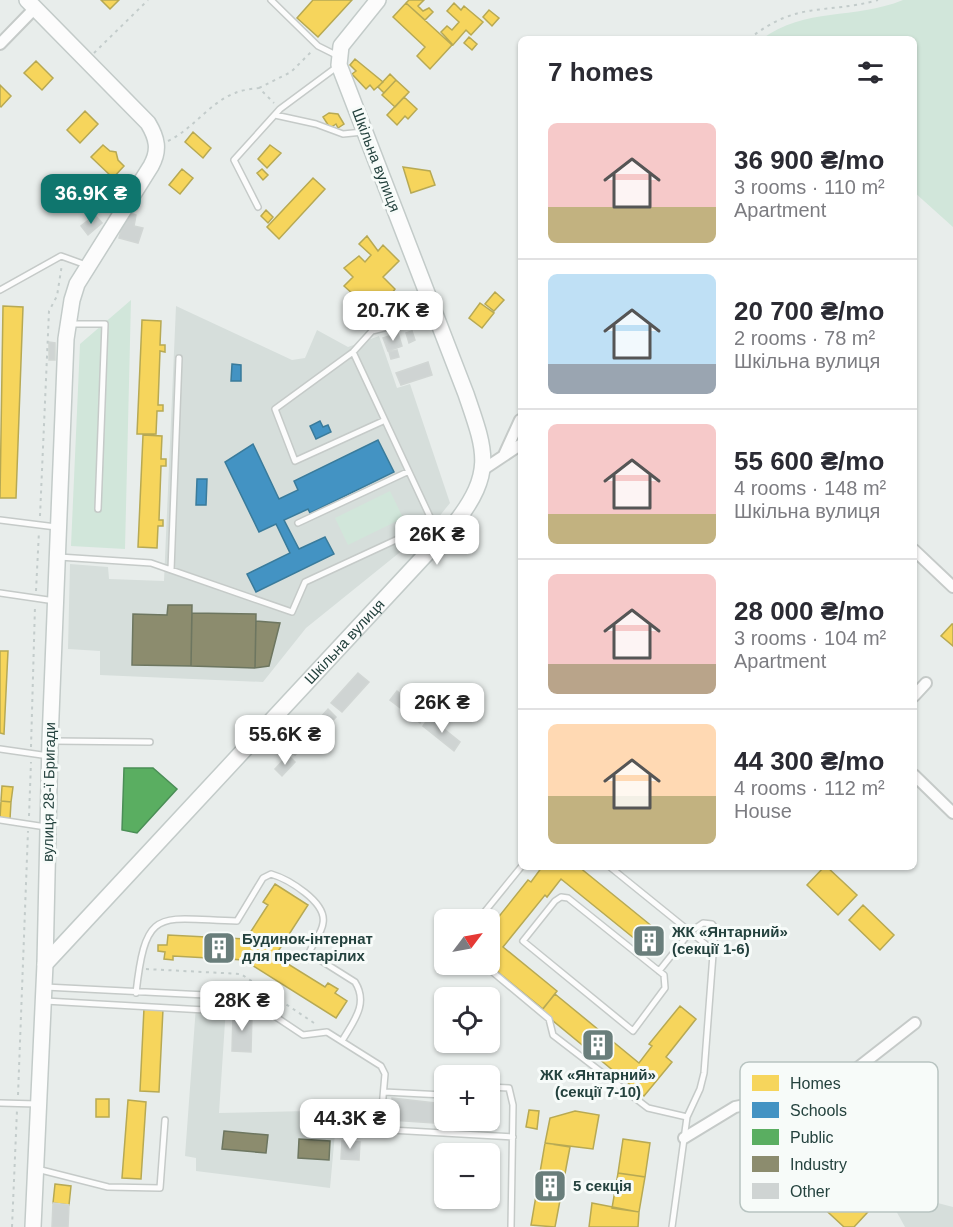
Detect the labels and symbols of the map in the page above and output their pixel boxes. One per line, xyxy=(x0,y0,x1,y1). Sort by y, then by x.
street label: Шкільна вулиця xyxy=(349,106,404,214)
pin: 36.9K ₴ xyxy=(36,174,146,225)
pin: 20.7K ₴ xyxy=(338,291,448,342)
pin: 26K ₴ xyxy=(395,515,479,566)
street label: Шкільна вулиця xyxy=(301,595,388,687)
pin: 26K ₴ xyxy=(400,683,484,734)
pin: 55.6K ₴ xyxy=(230,715,340,766)
street label: вулиця 28-ї Бригади xyxy=(39,722,58,862)
north arrow xyxy=(434,909,500,975)
building icon: ЖК «Янтарний» (секції 1-6) xyxy=(631,923,667,959)
place label: ЖК «Янтарний» (секції 1-6) xyxy=(671,923,788,957)
building icon: Будинок-інтернат для престарілих xyxy=(201,930,237,966)
place label: Будинок-інтернат для престарілих xyxy=(242,930,373,964)
pin: 28K ₴ xyxy=(200,981,284,1032)
building icon: ЖК «Янтарний» (секції 7-10) xyxy=(580,1027,616,1063)
legend xyxy=(740,1062,938,1212)
place label: ЖК «Янтарний» (секції 7-10) xyxy=(539,1066,656,1100)
text: Homes xyxy=(790,1075,841,1092)
pin: 44.3K ₴ xyxy=(295,1099,405,1150)
text: Schools xyxy=(790,1102,847,1119)
text: Public xyxy=(790,1129,834,1146)
text: Industry xyxy=(790,1156,847,1173)
building icon: 5 секція xyxy=(532,1168,568,1204)
place label: 5 секція xyxy=(573,1177,632,1194)
text: Other xyxy=(790,1183,831,1200)

